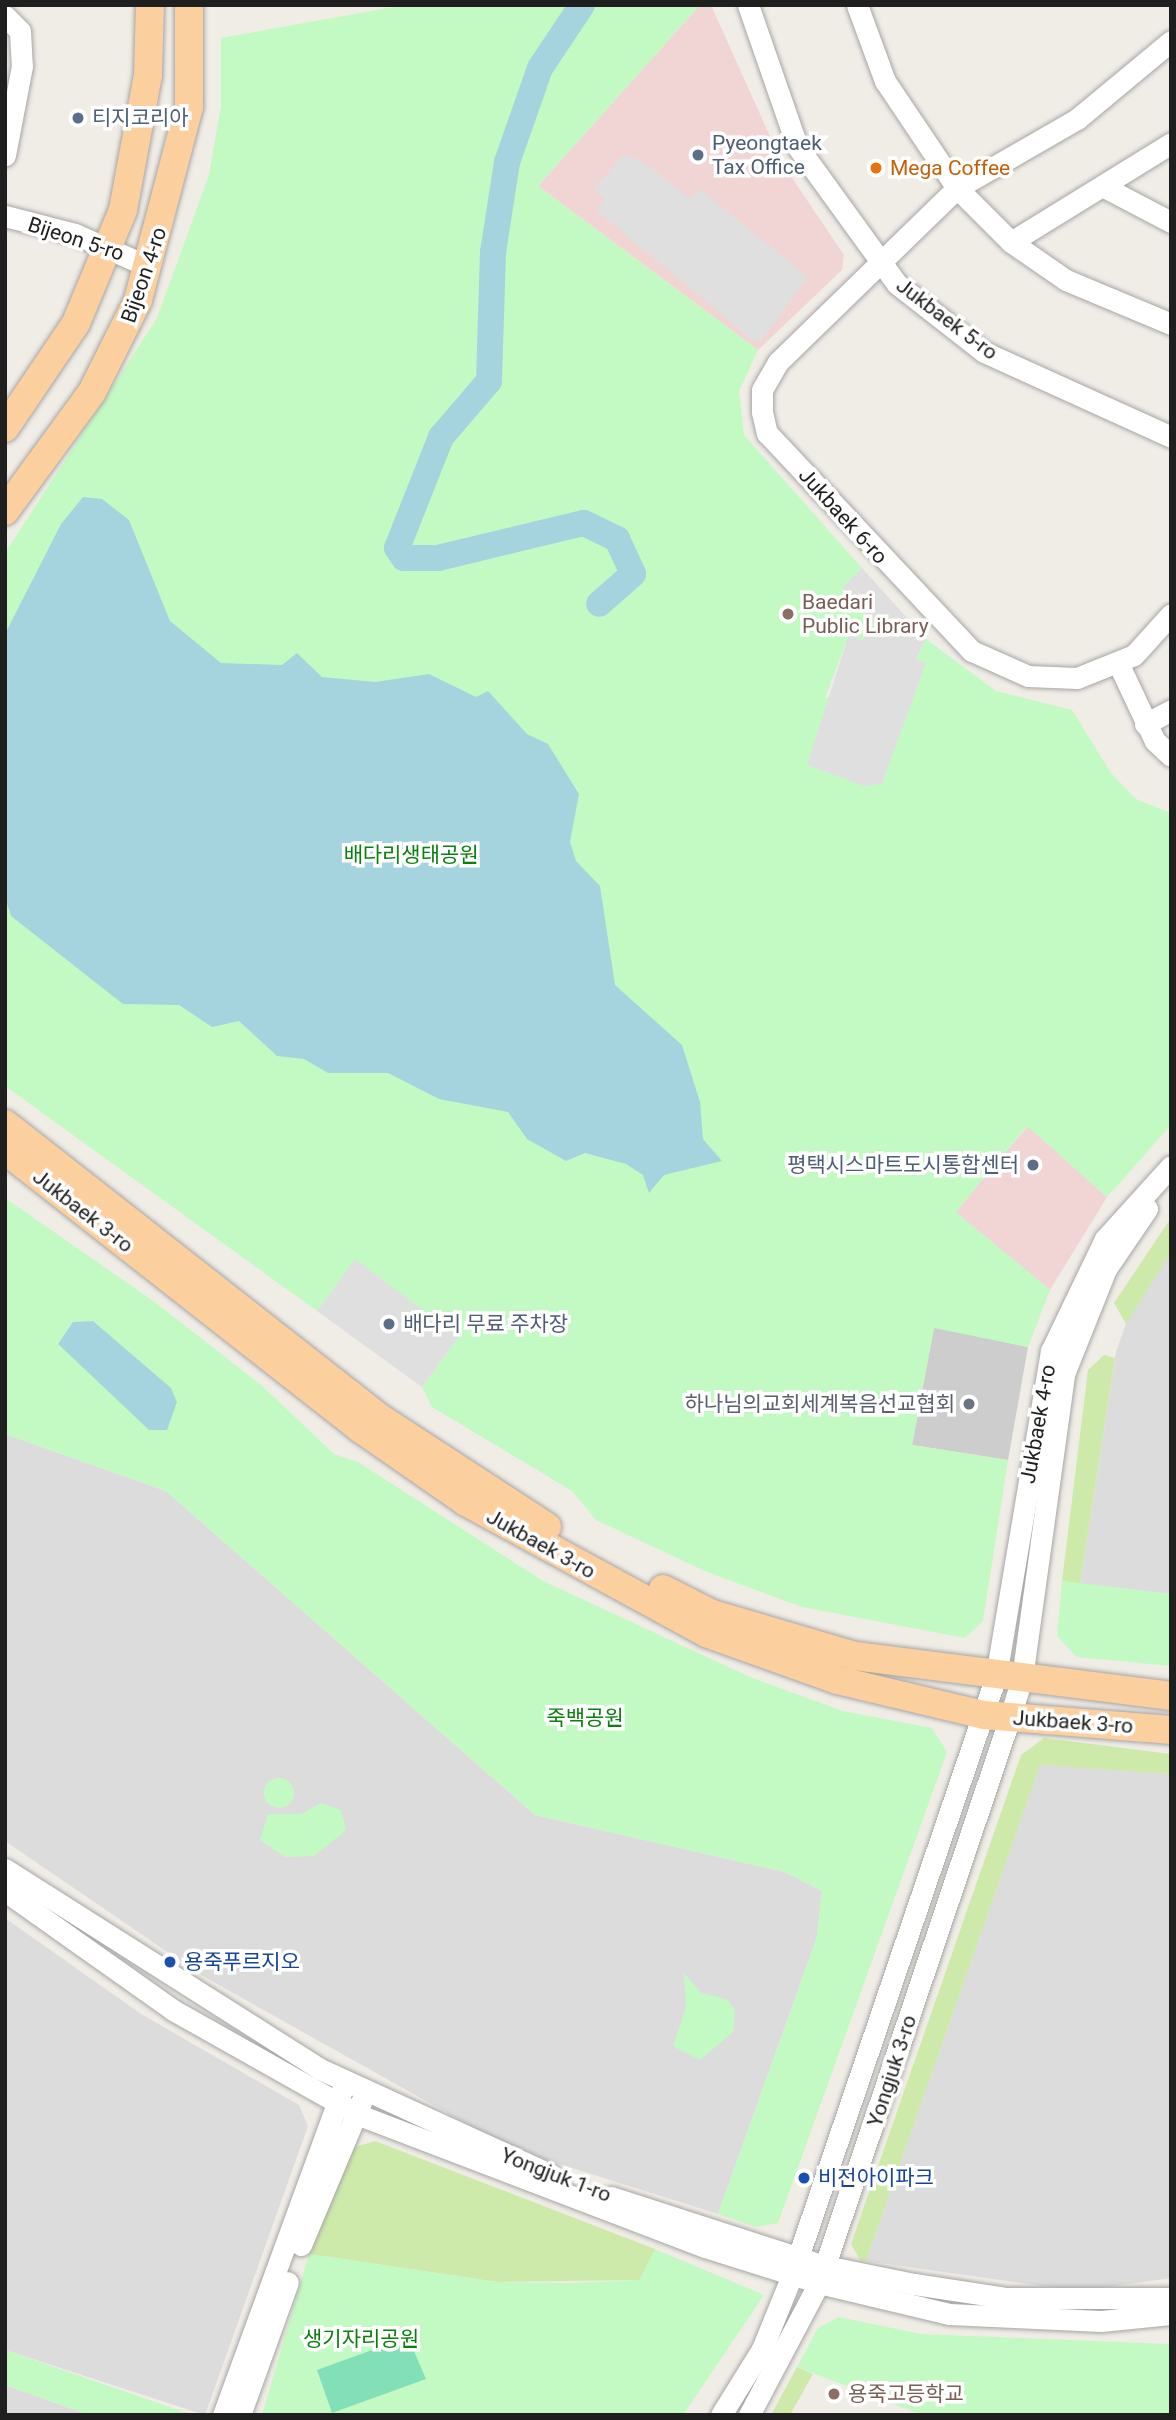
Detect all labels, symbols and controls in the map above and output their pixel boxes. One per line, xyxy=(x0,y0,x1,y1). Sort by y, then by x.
place label: 티지코리아 xyxy=(92,105,189,131)
marker: 티지코리아 xyxy=(70,110,86,126)
place label: Pyeongtaek Tax Office xyxy=(712,130,822,180)
marker: Pyeongtaek Tax Office xyxy=(690,147,706,163)
place label: Mega Coffee xyxy=(890,155,1010,181)
marker: Mega Coffee xyxy=(868,160,884,176)
street label: Bijeon 5-ro xyxy=(25,212,127,266)
street label: Bijeon 4-ro xyxy=(116,224,172,326)
street label: Jukbaek 5-ro xyxy=(891,273,1003,365)
street label: Jukbaek 6-ro xyxy=(793,463,893,569)
place label: Baedari Public Library xyxy=(802,589,929,639)
marker: Baedari Public Library xyxy=(780,606,796,622)
park label: 배다리생태공원 xyxy=(343,842,479,868)
place label: 평택시스마트도시통합센터 xyxy=(787,1152,1019,1178)
marker: 평택시스마트도시통합센터 xyxy=(1025,1157,1041,1173)
street label: Jukbaek 3-ro xyxy=(28,1164,138,1258)
place label: 배다리 무료 주차장 xyxy=(403,1311,568,1337)
marker: 배다리 무료 주차장 xyxy=(381,1316,397,1332)
street label: Jukbaek 4-ro xyxy=(1015,1362,1061,1486)
place label: 하나님의교회세계복음선교협회 xyxy=(685,1391,955,1417)
marker: 하나님의교회세계복음선교협회 xyxy=(961,1396,977,1412)
street label: Jukbaek 3-ro xyxy=(482,1504,600,1584)
park label: 죽백공원 xyxy=(546,1705,624,1731)
street label: Jukbaek 3-ro xyxy=(1012,1705,1134,1739)
place label: 용죽푸르지오 xyxy=(184,1949,300,1975)
marker: 용죽푸르지오 xyxy=(162,1954,178,1970)
street label: Yongjuk 3-ro xyxy=(862,2012,922,2130)
street label: Yongjuk 1-ro xyxy=(497,2142,615,2208)
place label: 비전아이파크 xyxy=(818,2165,934,2191)
marker: 비전아이파크 xyxy=(796,2170,812,2186)
park label: 생기자리공원 xyxy=(303,2326,419,2352)
place label: 용죽고등학교 xyxy=(848,2381,964,2407)
marker: 용죽고등학교 xyxy=(826,2386,842,2402)

